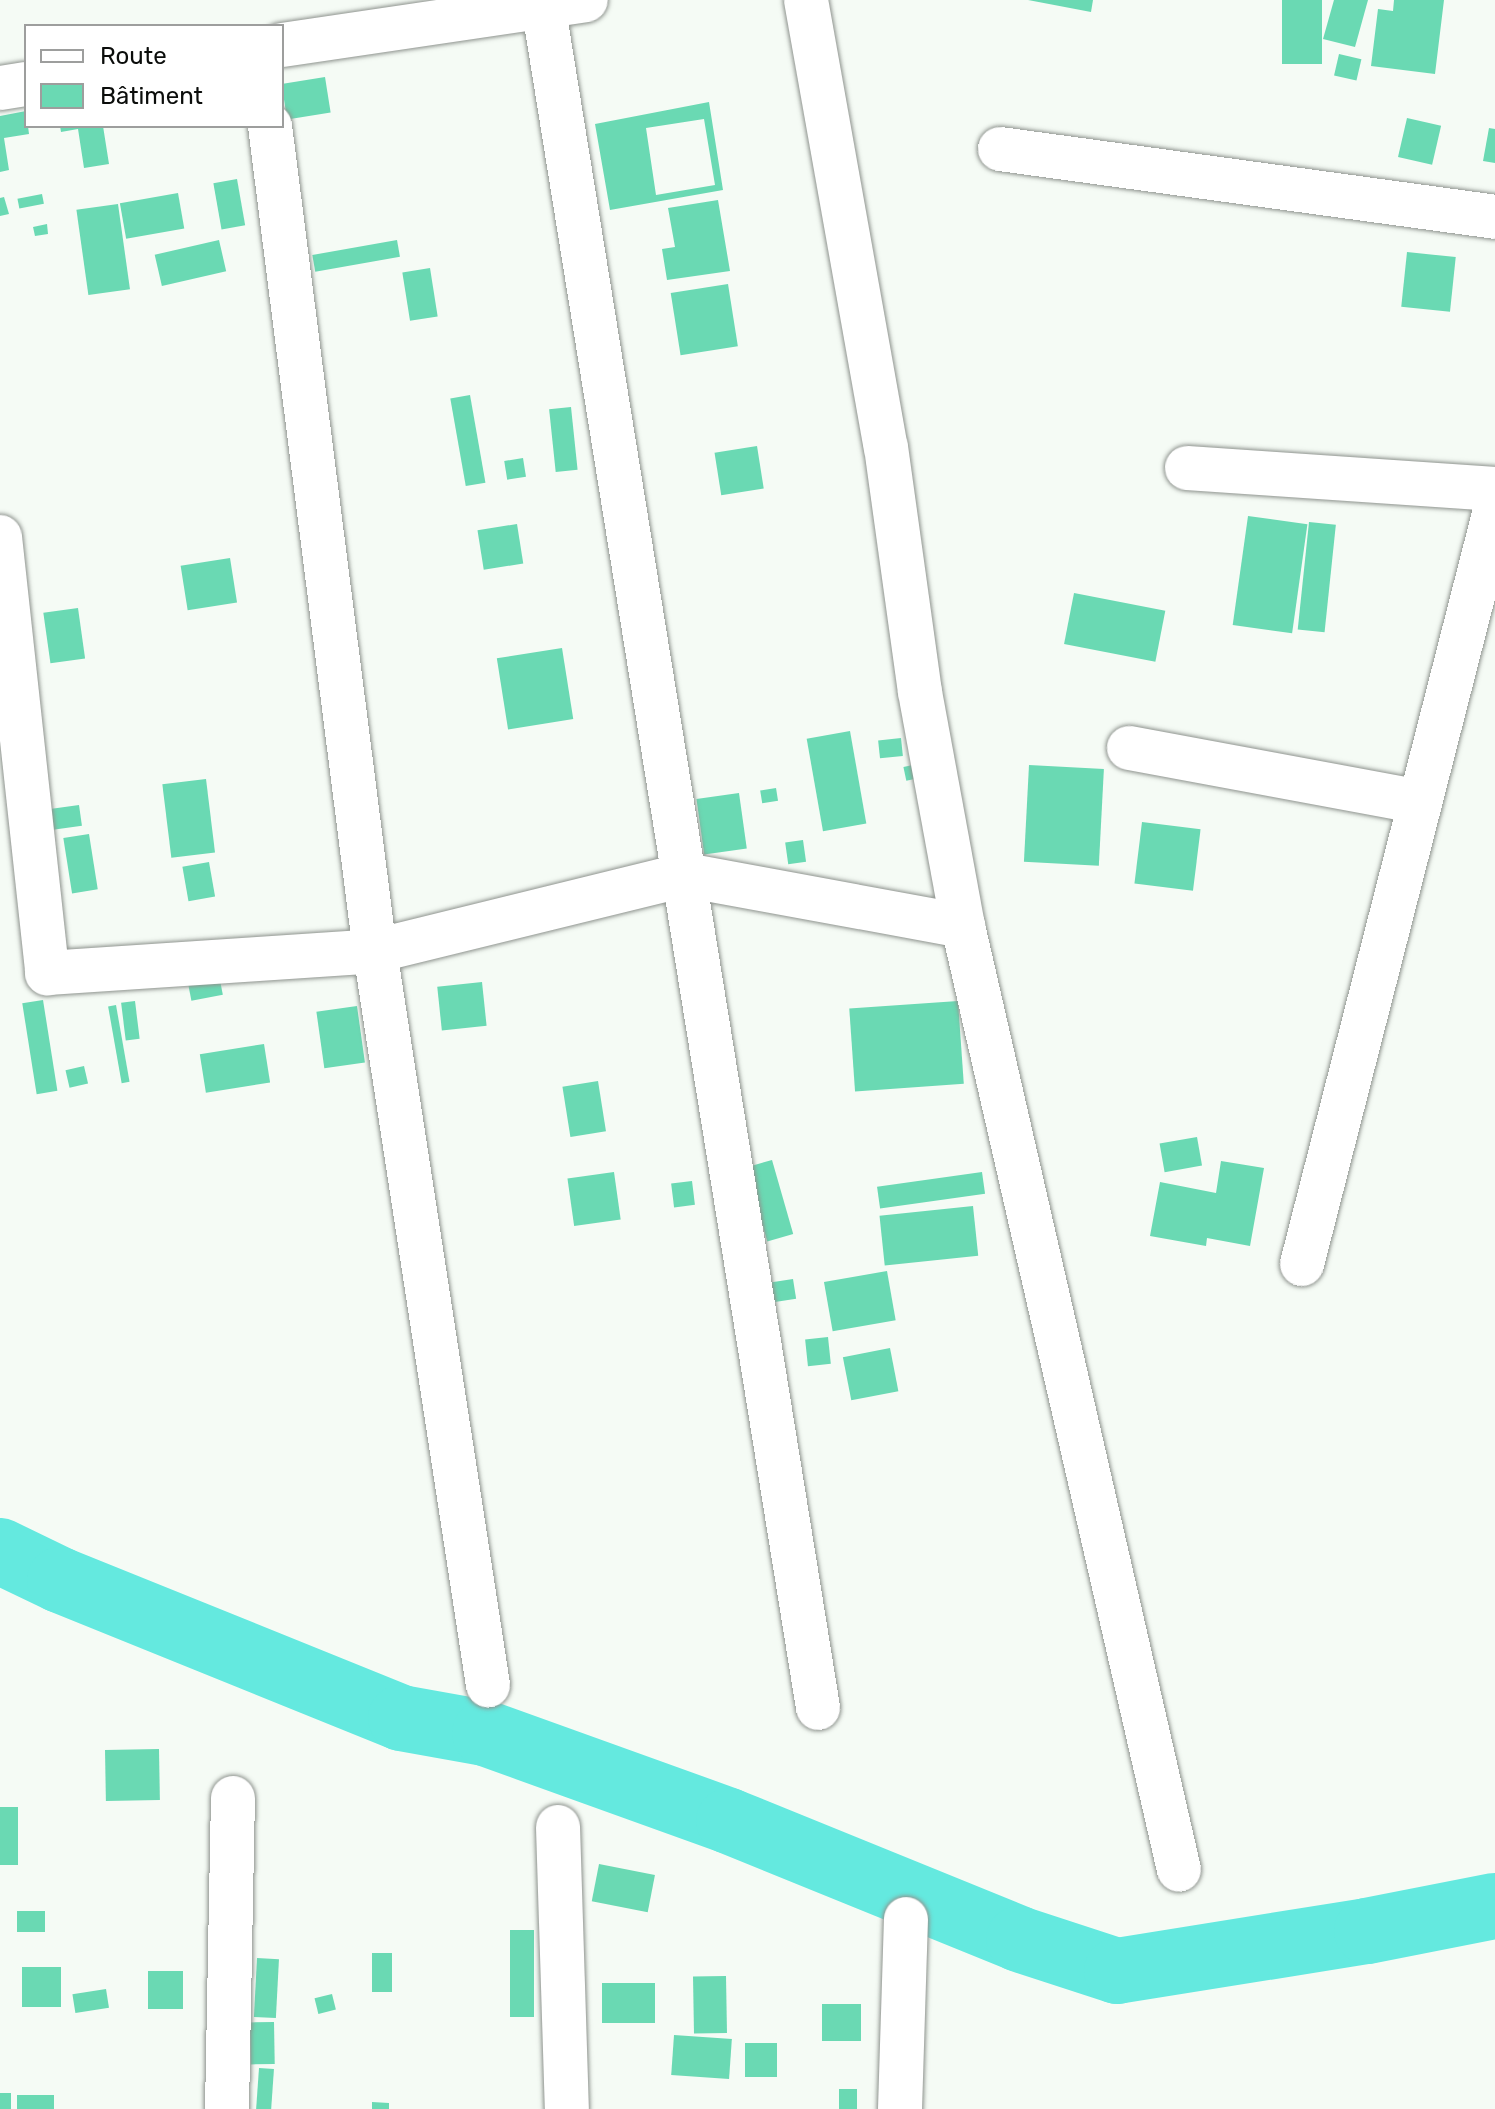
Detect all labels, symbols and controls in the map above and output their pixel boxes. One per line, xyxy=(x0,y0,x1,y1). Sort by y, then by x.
legend xyxy=(24,24,284,128)
text: Route xyxy=(100,42,167,70)
text: Bâtiment xyxy=(100,82,203,110)

